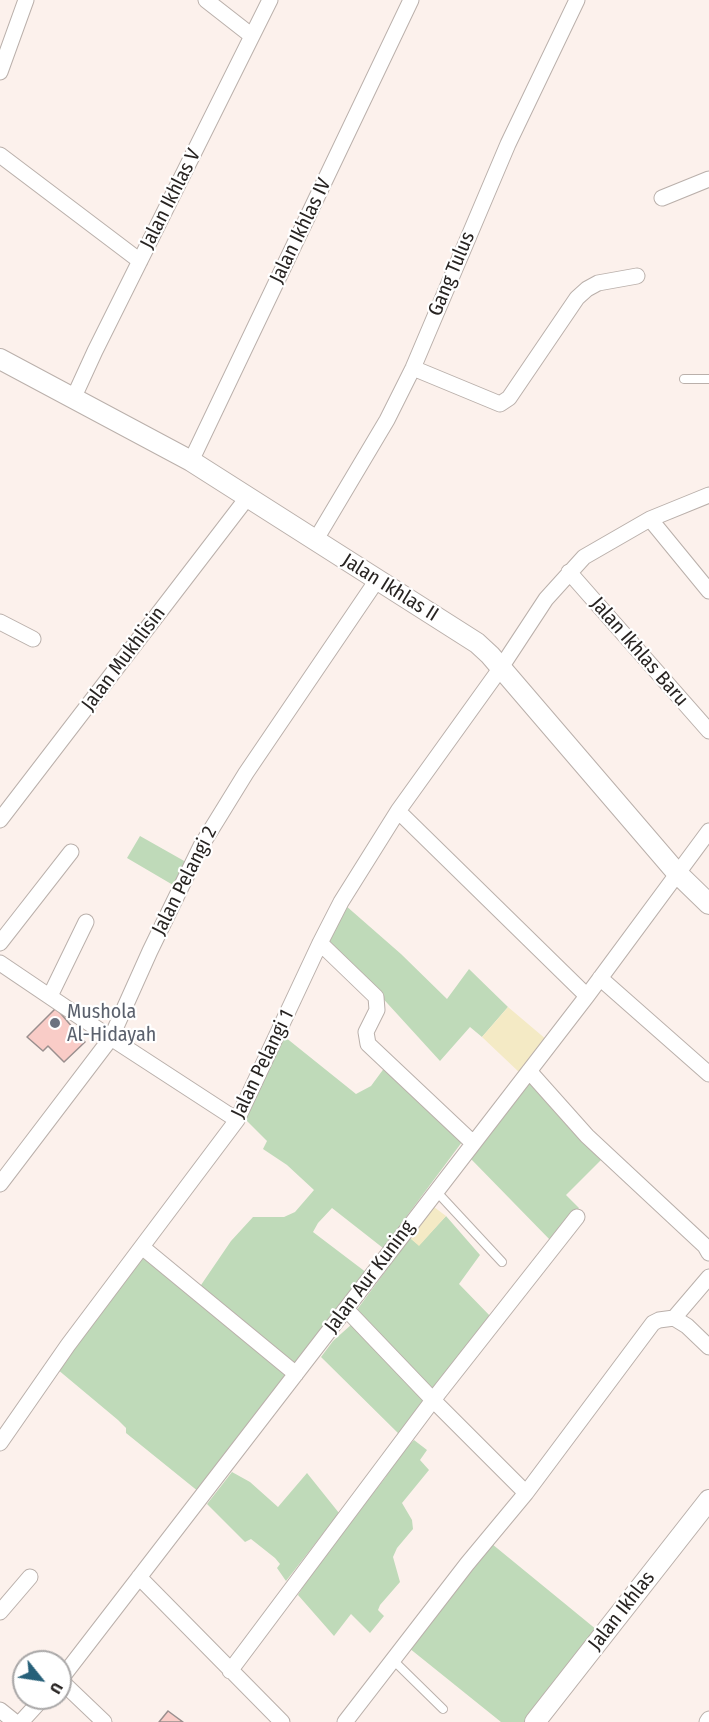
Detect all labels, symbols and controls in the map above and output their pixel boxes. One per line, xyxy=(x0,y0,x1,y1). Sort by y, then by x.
street label: Jalan Ikhlas V xyxy=(136,145,206,253)
street label: Jalan Ikhlas IV xyxy=(265,175,337,287)
street label: Gang Tulus xyxy=(424,228,480,320)
street label: Jalan Ikhlas II xyxy=(337,549,443,627)
street label: Jalan Ikhlas Baru xyxy=(585,593,693,711)
street label: Jalan Mukhlisin xyxy=(77,602,171,716)
street label: Jalan Pelangi 2 xyxy=(147,823,223,939)
place label: Mushola Al-Hidayah xyxy=(67,1000,156,1047)
street label: Jalan Pelangi 1 xyxy=(226,1006,300,1122)
marker: Mushola Al-Hidayah xyxy=(48,1016,62,1030)
street label: Jalan Aur Kuning xyxy=(320,1216,420,1338)
street label: Jalan Ikhlas xyxy=(584,1567,660,1655)
north arrow xyxy=(12,1650,72,1710)
text: U xyxy=(46,1679,67,1697)

